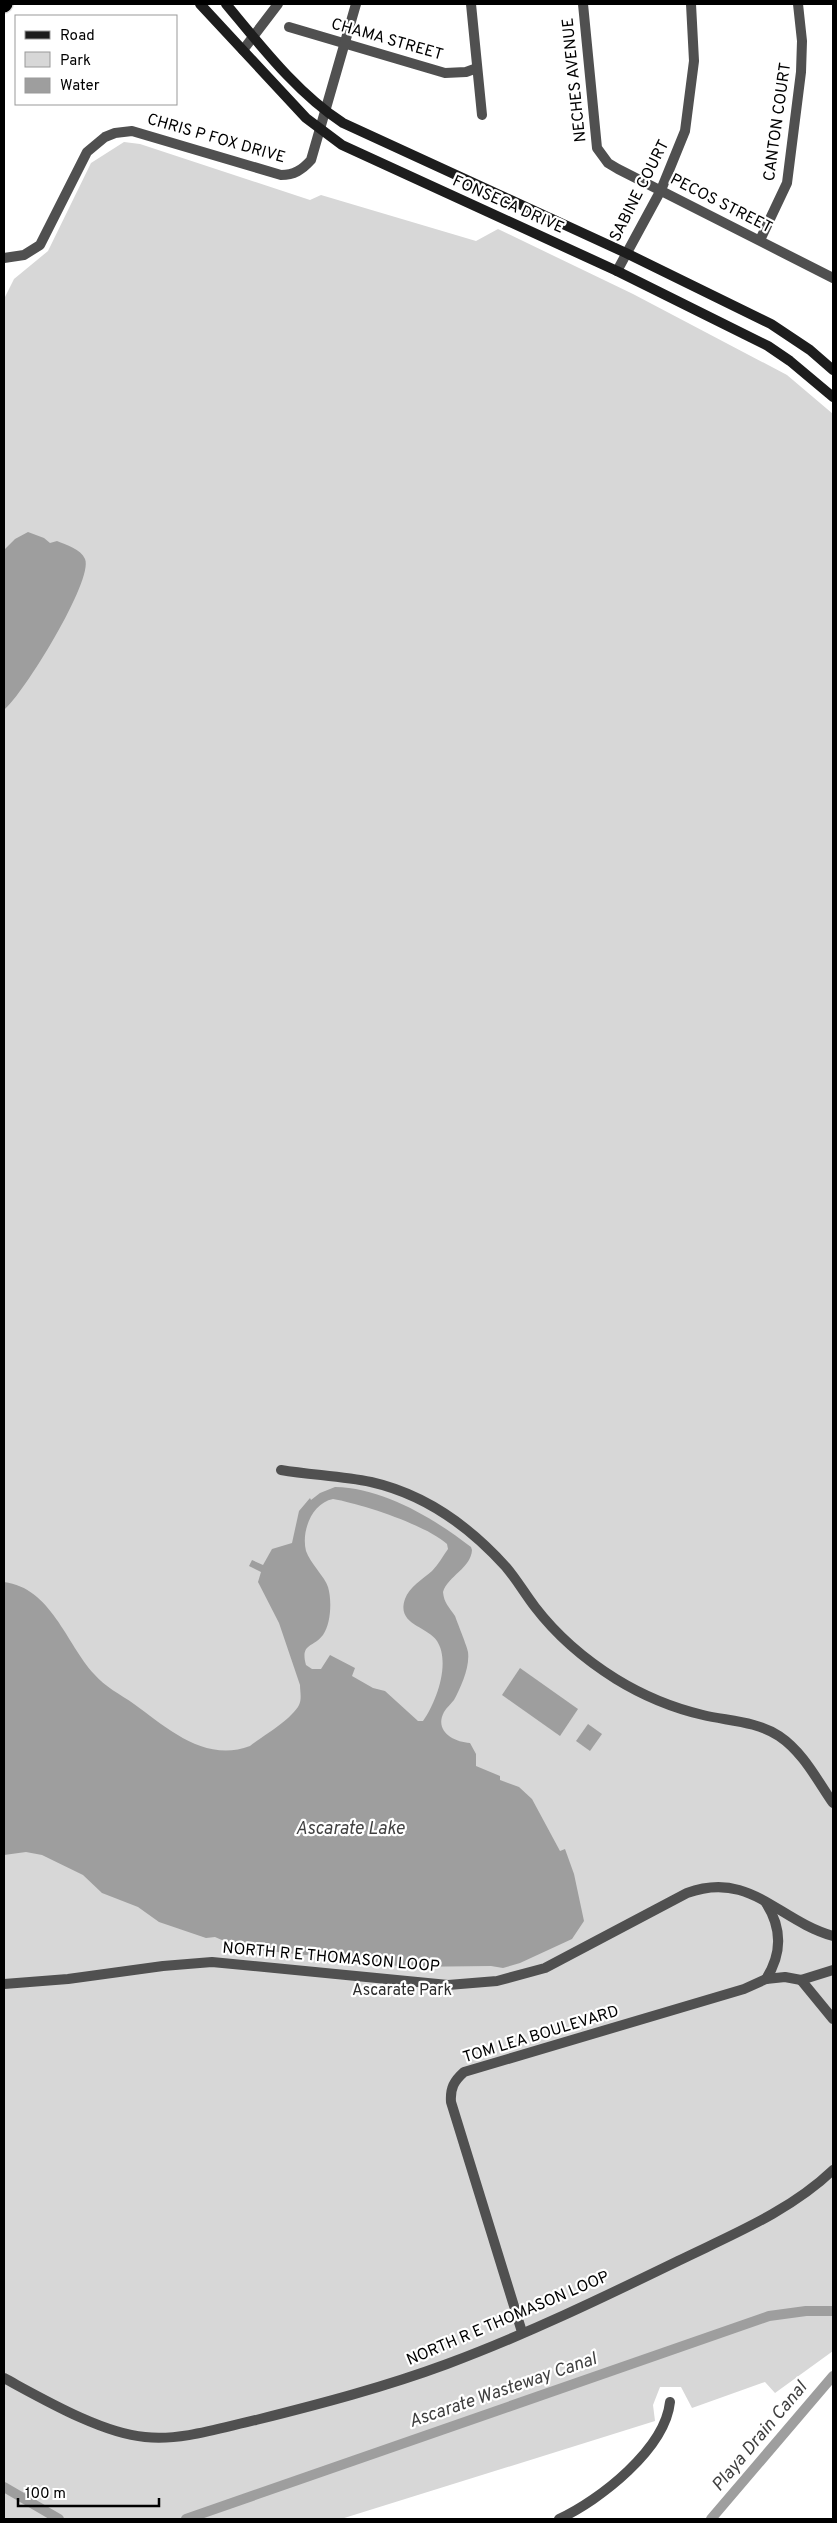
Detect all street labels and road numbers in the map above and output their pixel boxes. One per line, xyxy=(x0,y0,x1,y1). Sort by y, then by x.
street label: CHAMA STREET xyxy=(329,14,445,66)
street label: NECHES AVENUE xyxy=(559,17,591,143)
street label: CANTON COURT xyxy=(760,61,796,183)
street label: CHRIS P FOX DRIVE xyxy=(145,110,287,168)
street label: SABINE COURT xyxy=(606,137,674,245)
street label: PECOS STREET xyxy=(667,170,775,238)
street label: FONSECA DRIVE xyxy=(449,171,567,239)
street label: NORTH R E THOMASON LOOP xyxy=(221,1939,441,1977)
street label: TOM LEA BOULEVARD xyxy=(461,2002,621,2068)
street label: NORTH R E THOMASON LOOP xyxy=(404,2267,612,2371)

